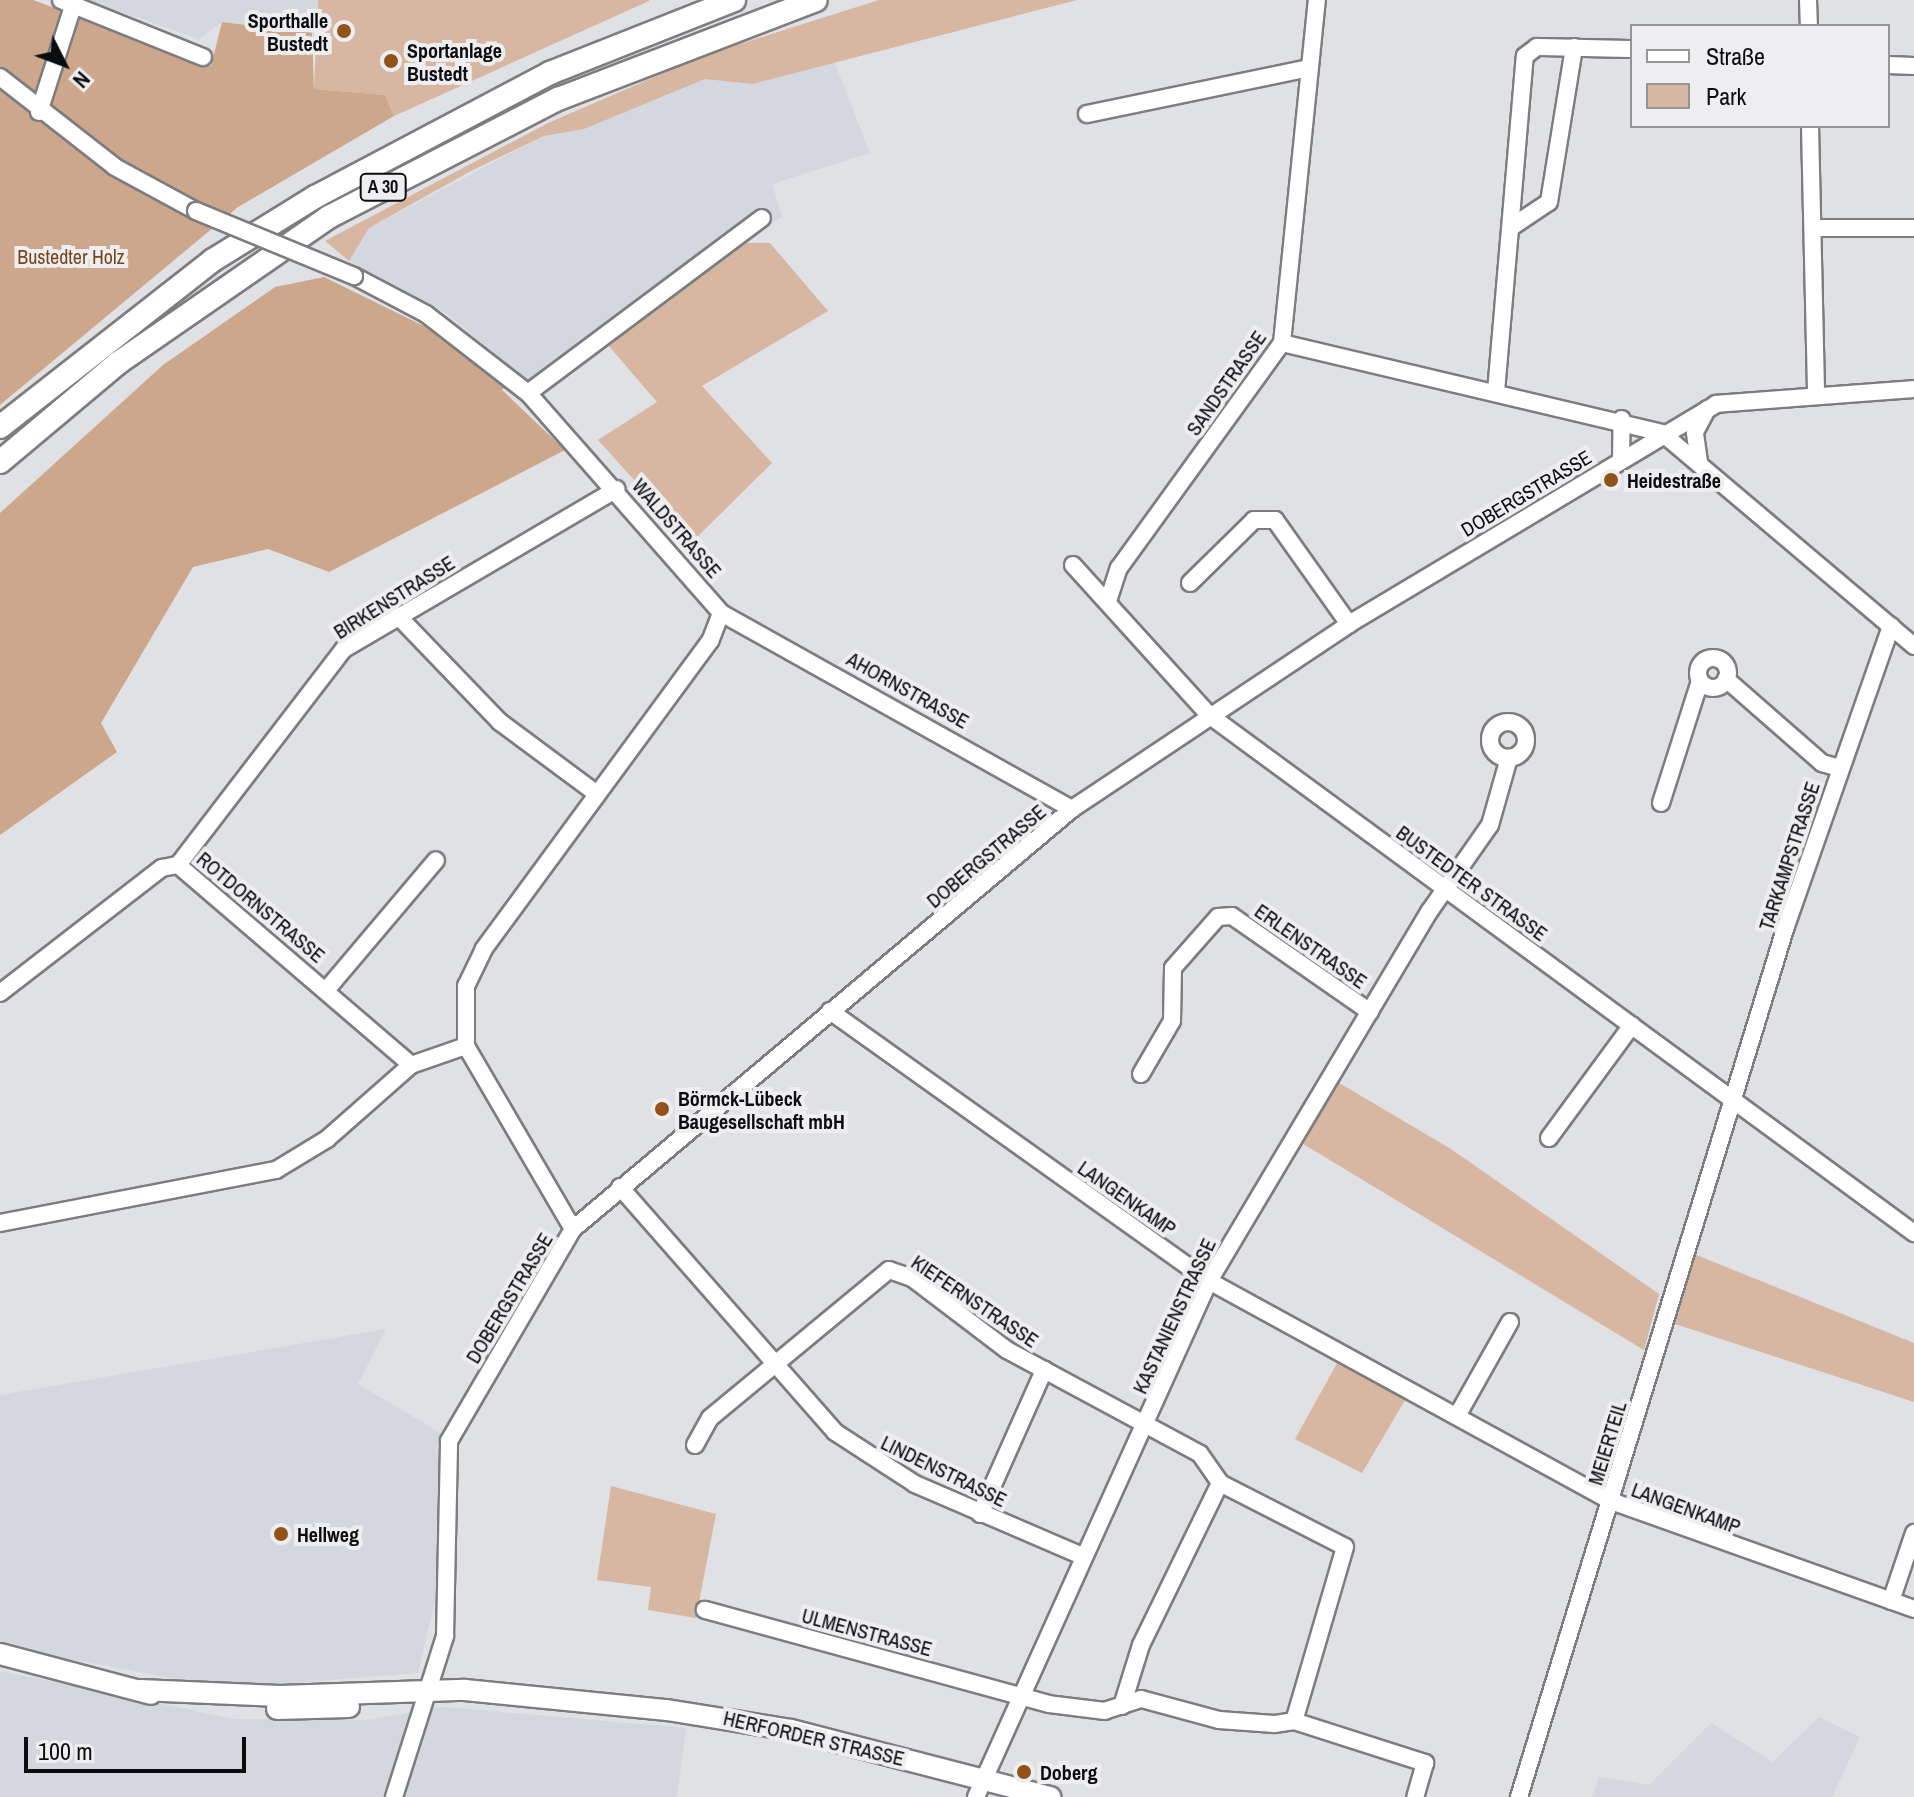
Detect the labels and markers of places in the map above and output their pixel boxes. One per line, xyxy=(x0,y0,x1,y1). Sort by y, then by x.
place label: Sporthalle Bustedt xyxy=(248,8,328,55)
marker: Sporthalle Bustedt xyxy=(335,22,353,40)
place label: Sportanlage Bustedt xyxy=(407,38,502,85)
marker: Sportanlage Bustedt xyxy=(382,52,400,70)
place label: Heidestraße xyxy=(1627,468,1721,492)
marker: Heidestraße xyxy=(1602,471,1620,489)
place label: Börmck-Lübeck Baugesellschaft mbH xyxy=(678,1086,845,1133)
marker: Börmck-Lübeck Baugesellschaft mbH xyxy=(653,1100,671,1118)
place label: Hellweg xyxy=(297,1522,359,1546)
marker: Hellweg xyxy=(272,1525,290,1543)
place label: Doberg xyxy=(1040,1760,1097,1784)
marker: Doberg xyxy=(1015,1763,1033,1781)

